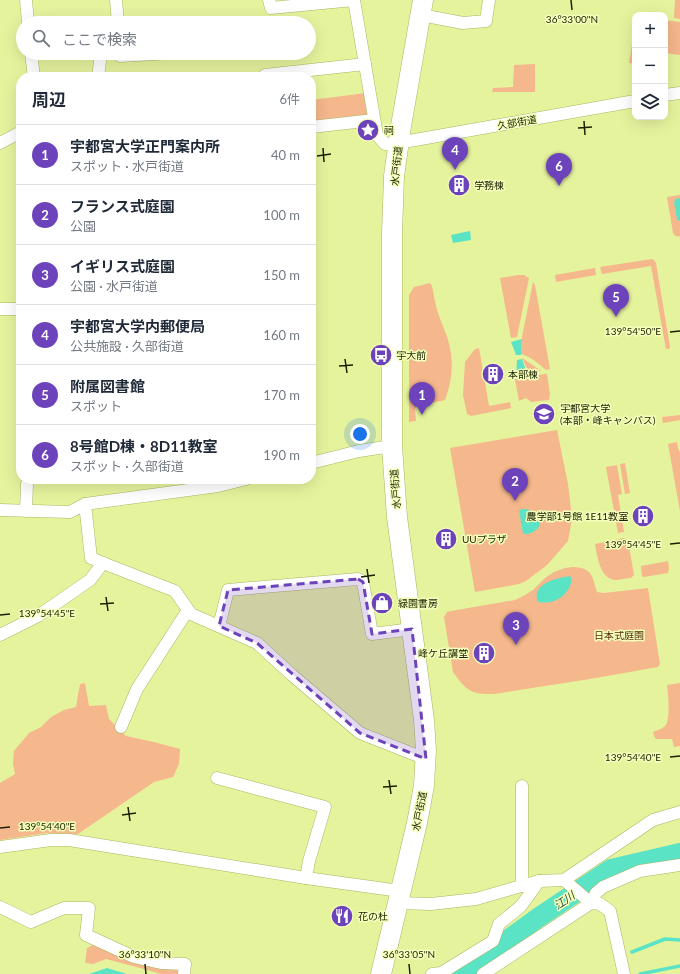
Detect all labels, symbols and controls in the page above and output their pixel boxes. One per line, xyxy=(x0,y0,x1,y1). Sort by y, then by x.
map controls xyxy=(632,12,668,120)
button: + xyxy=(632,12,668,48)
text: 36°33'00"N xyxy=(546,13,598,25)
search box xyxy=(16,16,316,60)
icon: search xyxy=(30,27,52,49)
text: ここで検索 xyxy=(62,30,137,48)
button: − xyxy=(632,48,668,84)
button: layers xyxy=(632,84,668,120)
text: 周辺 xyxy=(32,89,66,110)
text: 6件 xyxy=(279,91,300,107)
street label: 久部街道 xyxy=(496,113,538,131)
place icon: 祠 xyxy=(355,117,381,143)
place label: 祠 xyxy=(384,124,394,136)
text: 宇都宮大学正門案内所 xyxy=(70,137,220,155)
pin: 4 xyxy=(442,137,468,170)
street label: 水戸街道 xyxy=(388,145,404,187)
text: 1 xyxy=(41,147,49,163)
text: 40 m xyxy=(271,147,300,163)
pin: 6 xyxy=(546,153,572,186)
text: スポット · 水戸街道 xyxy=(70,158,184,174)
building icon: 学務棟 xyxy=(446,172,472,198)
place label: 学務棟 xyxy=(474,179,504,191)
text: フランス式庭園 xyxy=(70,197,175,215)
text: 2 xyxy=(41,207,49,223)
text: 100 m xyxy=(263,207,300,223)
text: 公園 xyxy=(70,218,96,234)
text: イギリス式庭園 xyxy=(70,257,175,275)
text: 3 xyxy=(41,267,49,283)
text: 150 m xyxy=(263,267,300,283)
text: 公園 · 水戸街道 xyxy=(70,278,158,294)
pin: 5 xyxy=(603,284,629,317)
text: 宇都宮大学内郵便局 xyxy=(70,317,205,335)
text: 139°54'50"E xyxy=(605,325,661,337)
text: 4 xyxy=(41,327,49,343)
text: 160 m xyxy=(263,327,300,343)
text: 公共施設 · 久部街道 xyxy=(70,338,184,354)
bus stop icon: 宇大前 xyxy=(368,342,394,368)
place label: 宇大前 xyxy=(396,349,426,361)
building icon: 本部棟 xyxy=(480,361,506,387)
place label: 本部棟 xyxy=(508,368,538,380)
text: 附属図書館 xyxy=(70,377,145,395)
pin: 1 xyxy=(409,382,435,415)
text: 5 xyxy=(41,387,49,403)
text: 170 m xyxy=(263,387,300,403)
text: スポット xyxy=(70,398,122,414)
school or university icon: 宇都宮大学 (本部・峰キャンパス) xyxy=(531,401,557,427)
place label: 宇都宮大学 (本部・峰キャンパス) xyxy=(560,402,656,426)
your location xyxy=(350,424,370,444)
text: 8号館D棟・8D11教室 xyxy=(70,437,218,455)
text: 6 xyxy=(41,447,49,463)
text: 190 m xyxy=(263,447,300,463)
text: スポット · 久部街道 xyxy=(70,458,184,474)
pin: 2 xyxy=(502,468,528,501)
street label: 水戸街道 xyxy=(388,469,402,509)
building icon: 農学部1号館 1E11教室 xyxy=(630,503,656,529)
place label: 農学部1号館 1E11教室 xyxy=(526,510,628,522)
building icon: UUプラザ xyxy=(433,526,459,552)
place label: UUプラザ xyxy=(462,533,507,545)
text: 139°54'45"E xyxy=(605,538,661,550)
shop icon: 緑園書房 xyxy=(369,590,395,616)
place label: 緑園書房 xyxy=(398,597,438,609)
text: 139°54'45"E xyxy=(19,607,75,619)
pin: 3 xyxy=(503,612,529,645)
park label: 日本式庭園 xyxy=(594,629,644,641)
building icon: 峰ケ丘講堂 xyxy=(471,640,497,666)
place label: 峰ケ丘講堂 xyxy=(418,647,468,659)
text: 139°54'40"E xyxy=(605,751,661,763)
street label: 水戸街道 xyxy=(409,790,429,832)
text: 139°54'40"E xyxy=(19,820,75,832)
water label: 江川 xyxy=(551,888,578,912)
restaurant icon: 花の杜 xyxy=(329,903,355,929)
place label: 花の杜 xyxy=(358,910,388,922)
text: 36°33'10"N xyxy=(119,948,171,960)
text: 36°33'05"N xyxy=(383,948,435,960)

